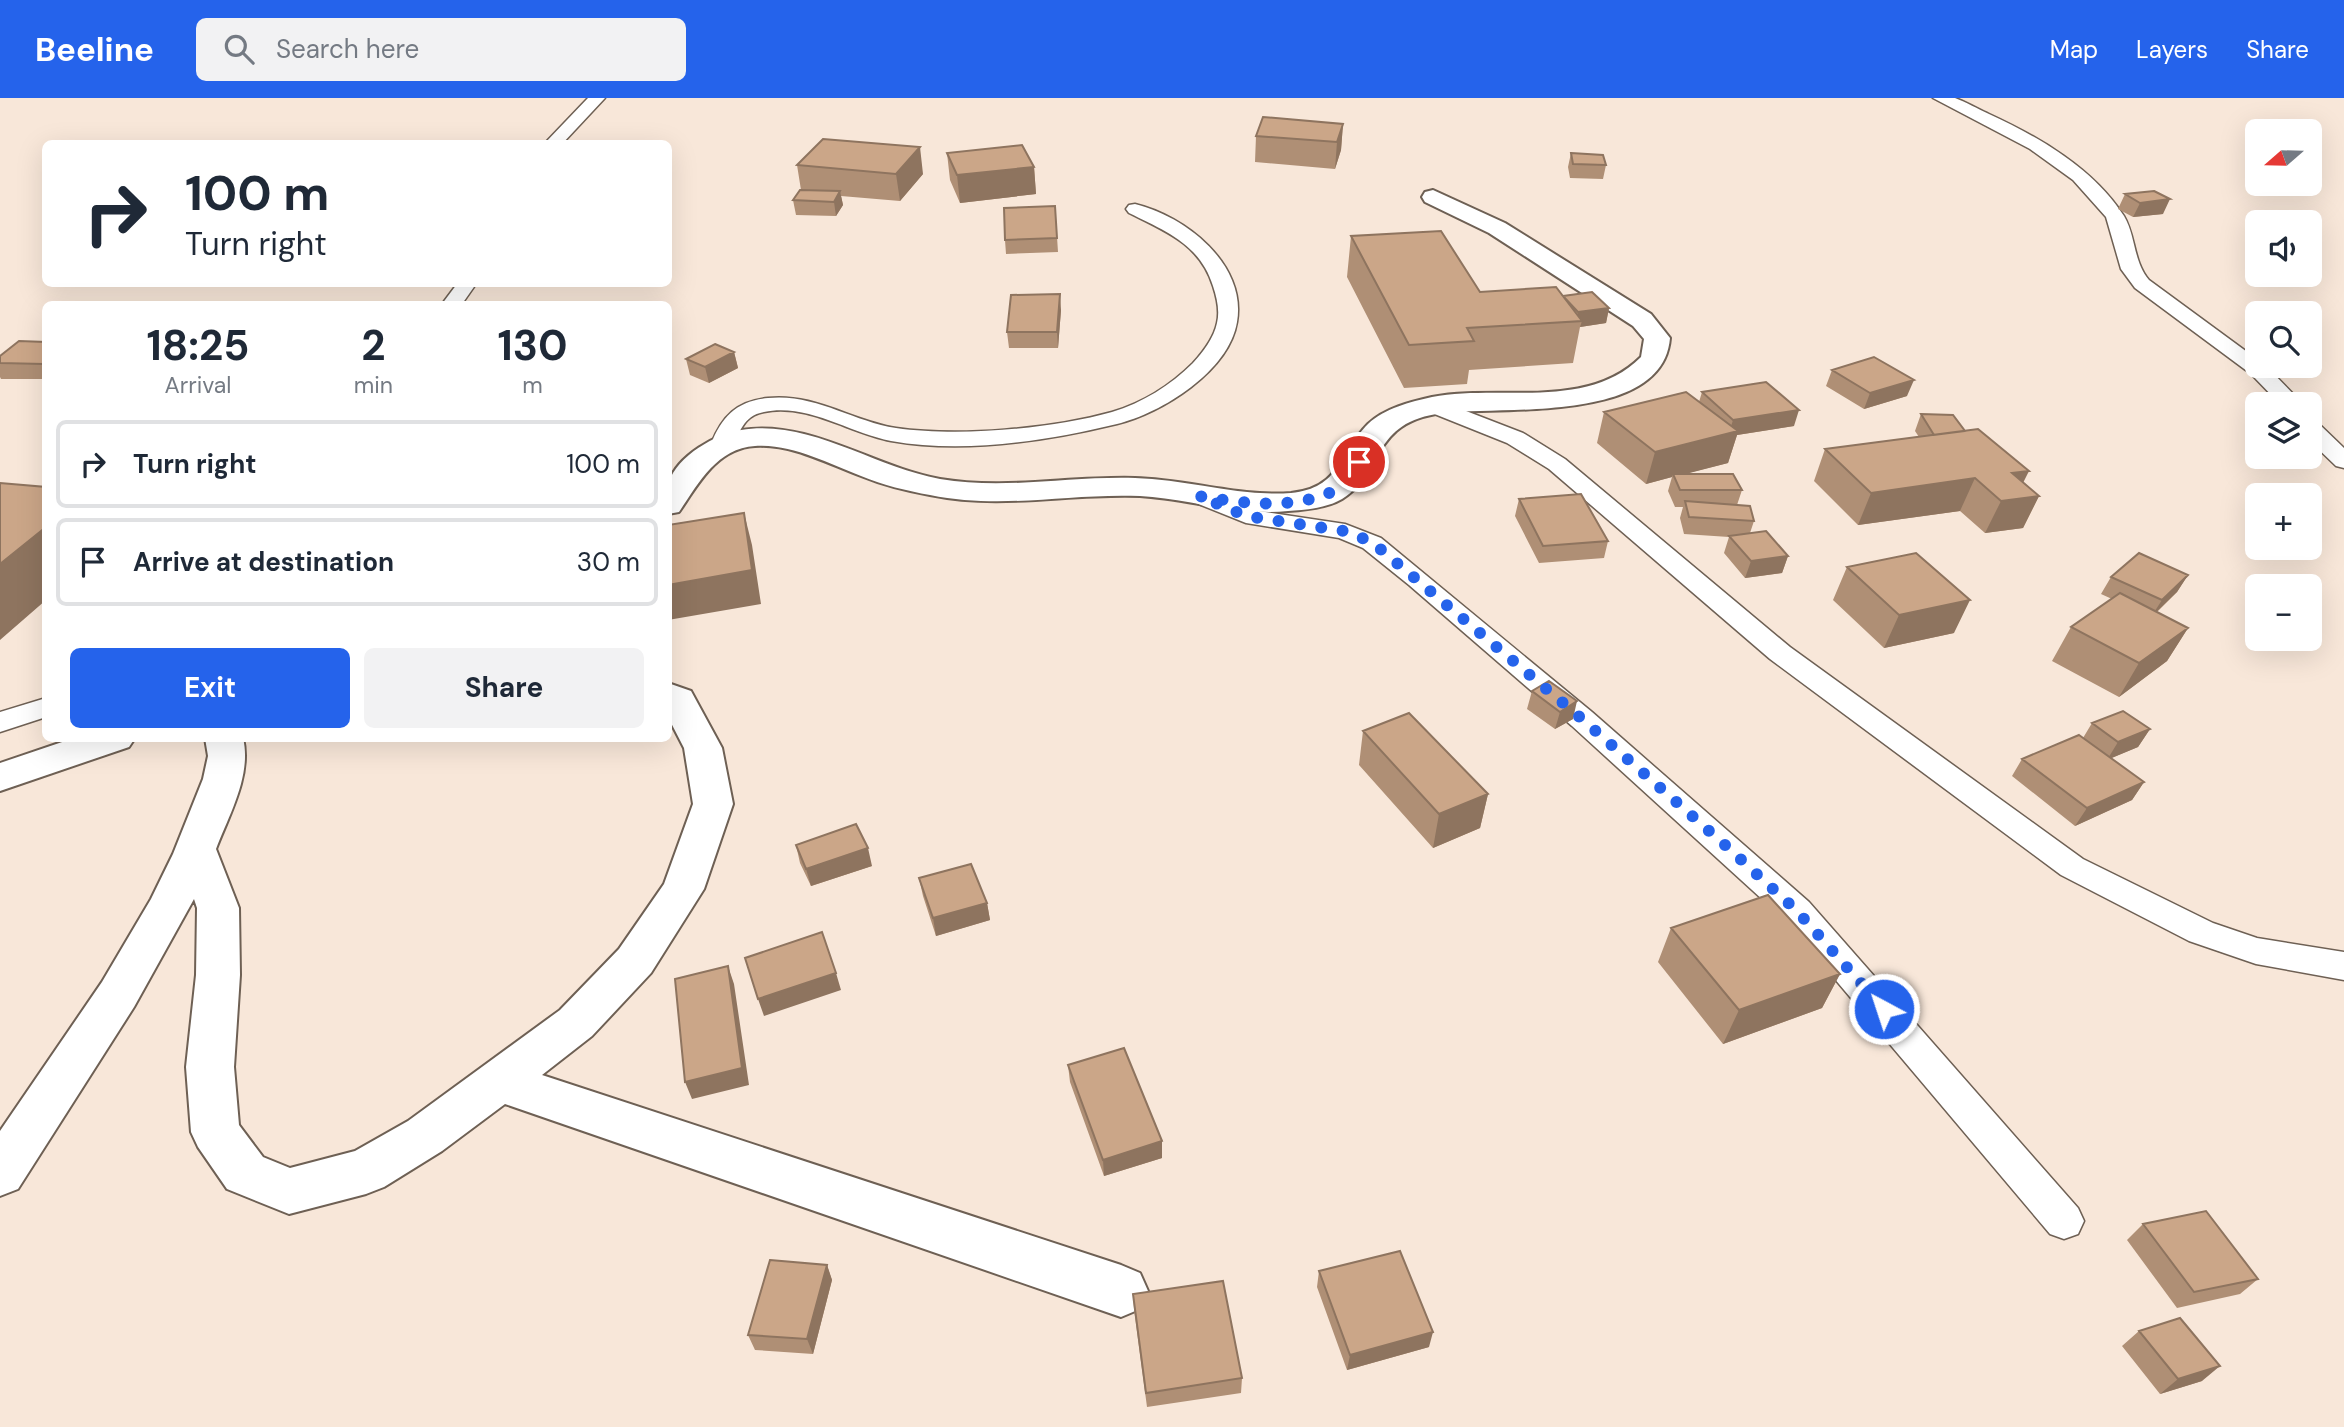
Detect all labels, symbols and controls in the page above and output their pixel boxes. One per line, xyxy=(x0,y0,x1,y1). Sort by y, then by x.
search box xyxy=(196,18,686,81)
text: Beeline xyxy=(35,28,154,71)
icon: search xyxy=(220,30,258,68)
text: Search here xyxy=(276,32,419,66)
text: Map xyxy=(2050,34,2098,65)
text: Layers xyxy=(2136,34,2208,65)
text: Share xyxy=(2246,34,2309,65)
north arrow xyxy=(2245,119,2322,196)
map controls xyxy=(2245,119,2322,651)
text: 100 m xyxy=(185,161,329,225)
icon: right xyxy=(70,168,161,259)
button: sound xyxy=(2245,210,2322,287)
text: Turn right xyxy=(185,223,327,265)
button: search xyxy=(2245,301,2322,378)
text: 18:25 xyxy=(146,318,249,373)
text: 2 xyxy=(361,318,385,373)
text: 130 xyxy=(497,318,568,373)
text: Arrival xyxy=(164,370,231,400)
text: min xyxy=(354,370,393,400)
text: m xyxy=(522,370,543,400)
button: layers xyxy=(2245,392,2322,469)
pin xyxy=(1329,432,1389,492)
icon: arrive xyxy=(1340,443,1378,481)
icon: right xyxy=(74,445,112,483)
text: Turn right xyxy=(133,447,257,481)
text: 100 m xyxy=(566,447,640,481)
button: + xyxy=(2245,483,2322,560)
icon: arrive xyxy=(74,543,112,581)
text: Arrive at destination xyxy=(133,545,394,579)
text: 30 m xyxy=(577,545,640,579)
button: − xyxy=(2245,574,2322,651)
button: Exit xyxy=(70,648,350,728)
button: Share xyxy=(364,648,644,728)
position arrow xyxy=(1847,972,1921,1046)

